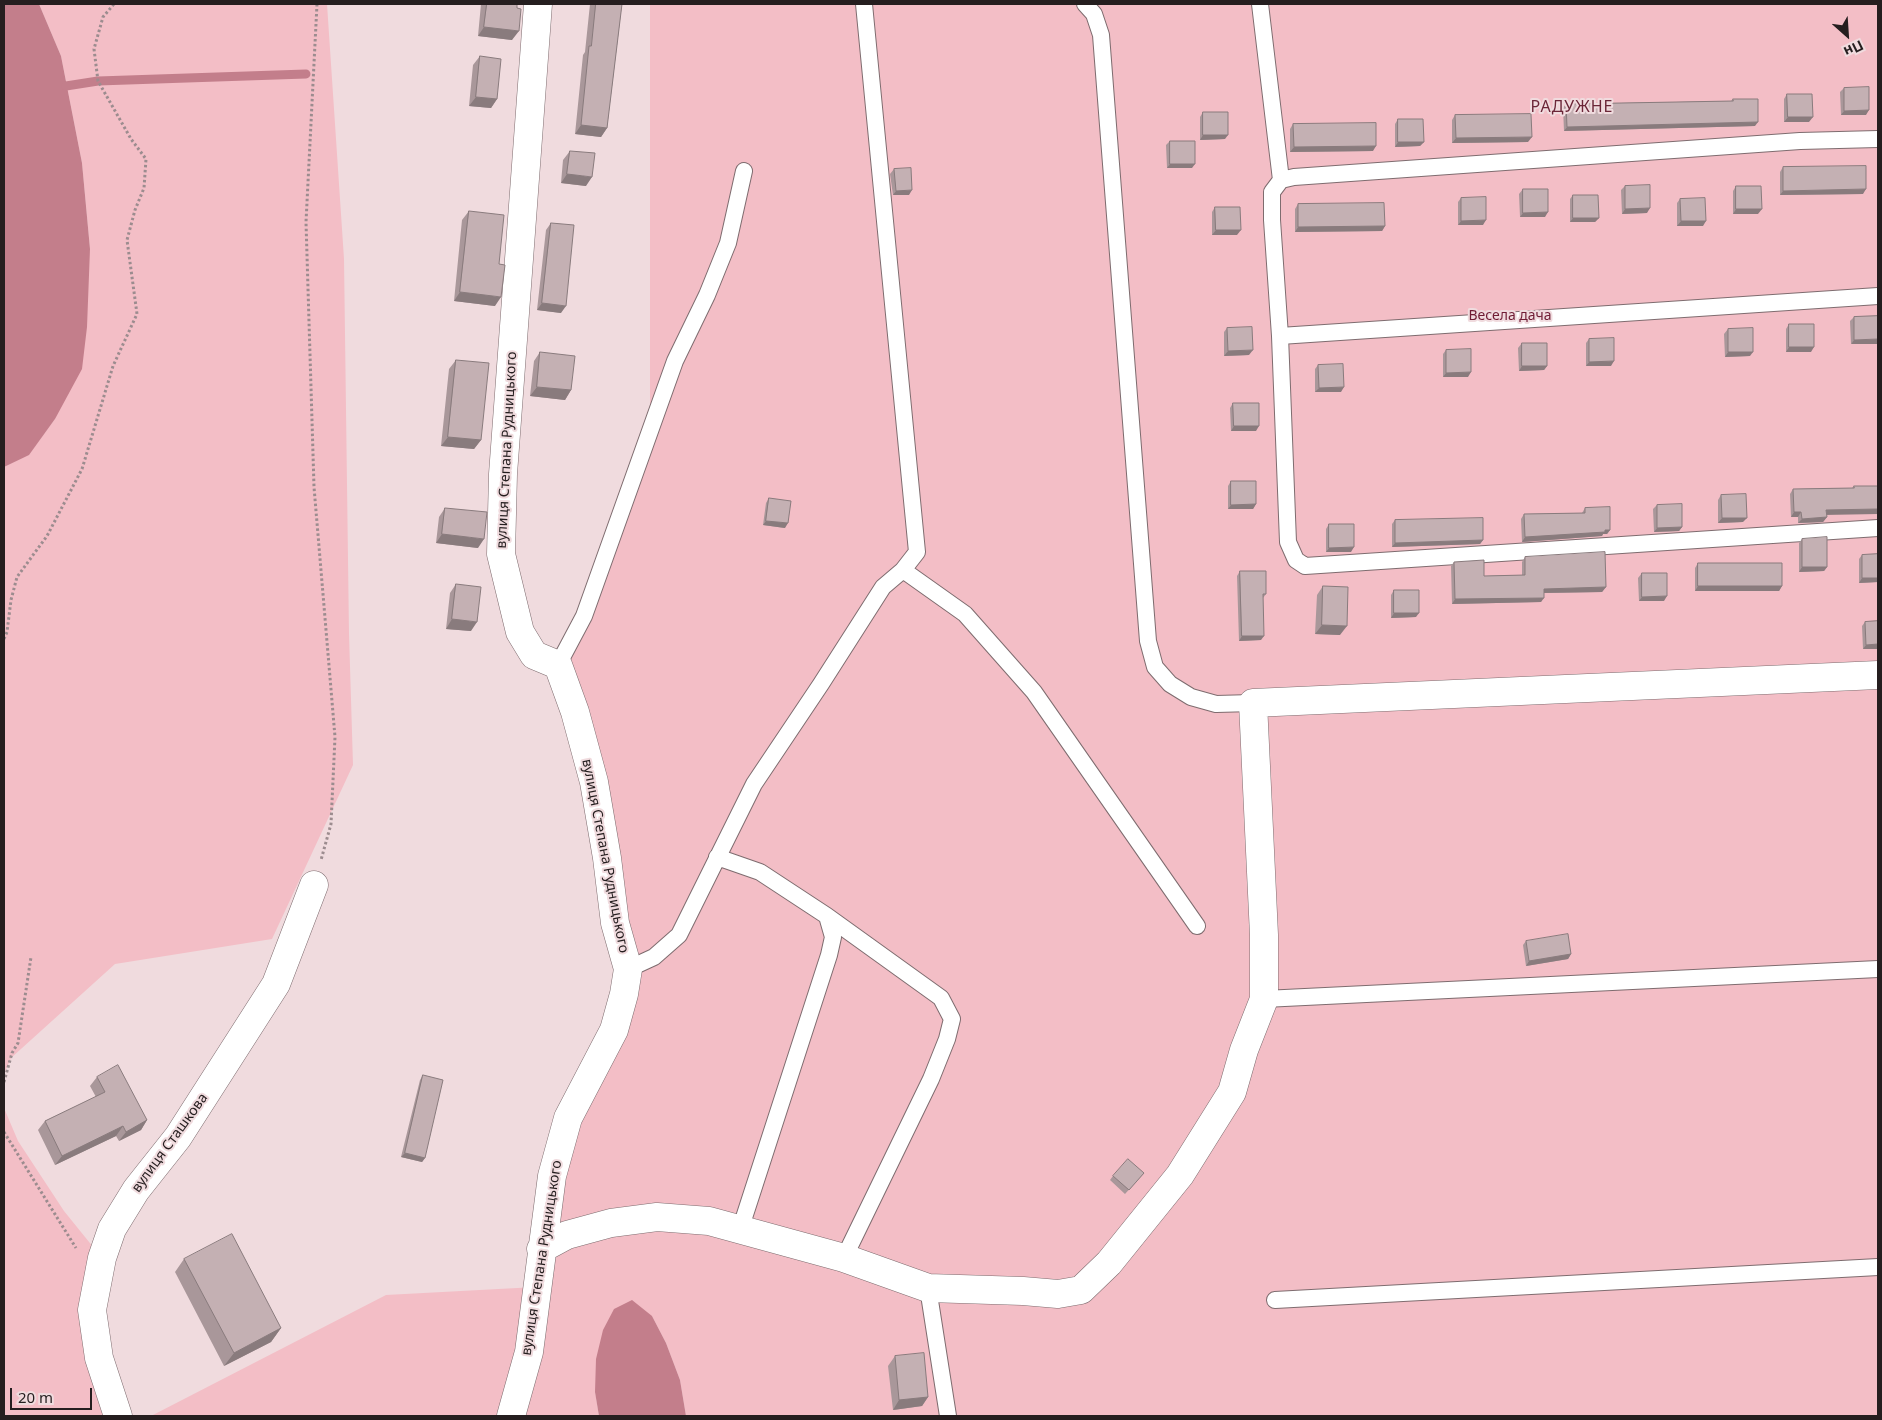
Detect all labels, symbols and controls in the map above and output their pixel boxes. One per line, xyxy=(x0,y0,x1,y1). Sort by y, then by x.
north arrow xyxy=(1822,10,1872,60)
text: Пн xyxy=(1841,36,1867,62)
district label: РАДУЖНЕ xyxy=(1530,97,1614,117)
park label: Весела дача xyxy=(1468,308,1552,324)
street label: вулиця Степана Рудницького xyxy=(493,351,521,549)
street label: вулиця Степана Рудницького xyxy=(578,758,632,954)
street label: вулиця Сташкова xyxy=(128,1090,212,1196)
street label: вулиця Степана Рудницького xyxy=(518,1159,566,1357)
scale bar xyxy=(12,1378,95,1410)
text: 20 m xyxy=(18,1387,53,1407)

